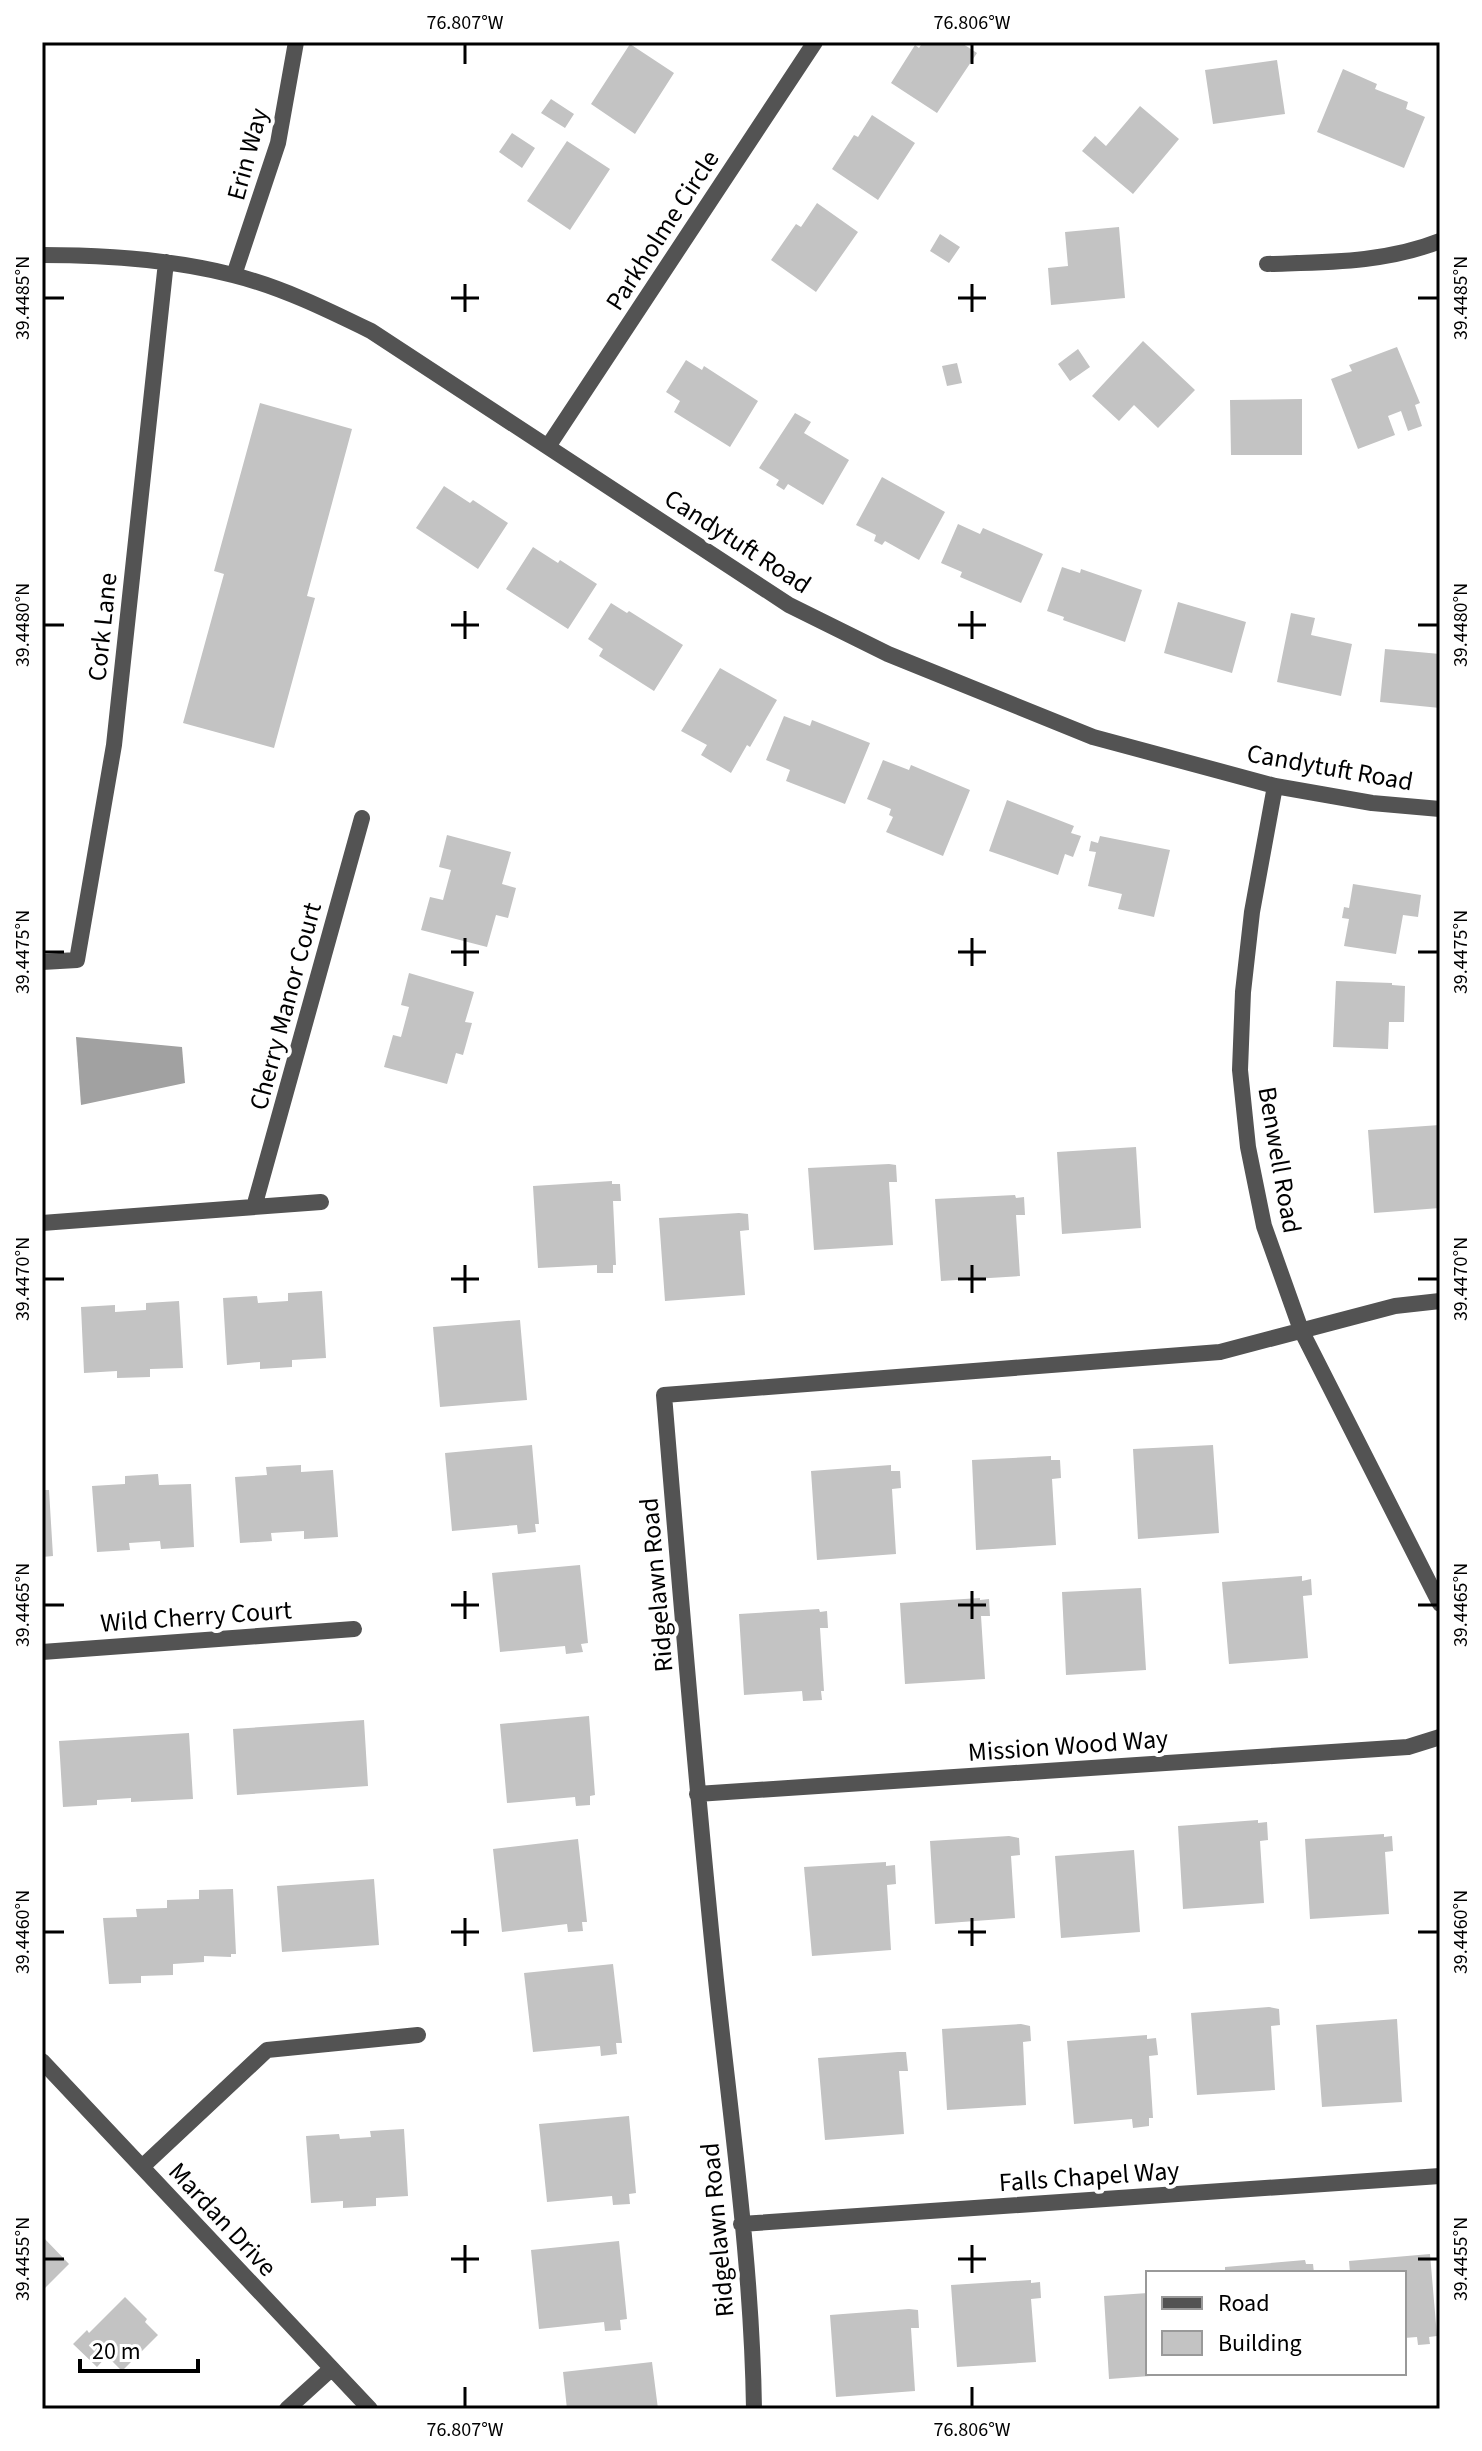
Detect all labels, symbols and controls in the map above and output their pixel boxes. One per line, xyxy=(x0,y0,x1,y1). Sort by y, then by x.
text: 76.807°W xyxy=(426,9,504,37)
text: 76.806°W xyxy=(933,9,1011,37)
street label: Erin Way xyxy=(217,104,277,204)
street label: Parkholme Circle xyxy=(597,143,728,318)
text: 39.4485°N xyxy=(9,256,37,340)
text: 39.4485°N xyxy=(1447,256,1475,340)
street label: Candytuft Road xyxy=(657,480,818,603)
street label: Cork Lane xyxy=(78,571,127,683)
text: 39.4480°N xyxy=(9,583,37,667)
text: 39.4480°N xyxy=(1447,583,1475,667)
street label: Candytuft Road xyxy=(1244,735,1416,800)
street label: Cherry Manor Court xyxy=(240,898,331,1114)
text: 39.4475°N xyxy=(9,910,37,994)
text: 39.4475°N xyxy=(1447,910,1475,994)
street label: Benwell Road xyxy=(1248,1084,1311,1236)
text: 39.4470°N xyxy=(9,1237,37,1321)
text: 39.4470°N xyxy=(1447,1237,1475,1321)
street label: Ridgelawn Road xyxy=(630,1496,683,1674)
text: 39.4465°N xyxy=(9,1563,37,1647)
text: 39.4465°N xyxy=(1447,1563,1475,1647)
street label: Wild Cherry Court xyxy=(99,1591,293,1642)
street label: Mission Wood Way xyxy=(967,1720,1169,1771)
text: 39.4460°N xyxy=(9,1890,37,1974)
text: 39.4460°N xyxy=(1447,1890,1475,1974)
street label: Ridgelawn Road xyxy=(691,2141,744,2319)
street label: Falls Chapel Way xyxy=(997,2152,1181,2201)
street label: Mardan Drive xyxy=(160,2154,285,2285)
text: 39.4455°N xyxy=(9,2217,37,2301)
text: 39.4455°N xyxy=(1447,2217,1475,2301)
legend xyxy=(1146,2271,1406,2375)
text: Road xyxy=(1218,2286,1270,2321)
scale bar xyxy=(80,2323,198,2373)
text: Building xyxy=(1218,2326,1302,2361)
text: 20 m xyxy=(92,2334,141,2369)
text: 76.807°W xyxy=(426,2416,504,2444)
text: 76.806°W xyxy=(933,2416,1011,2444)

